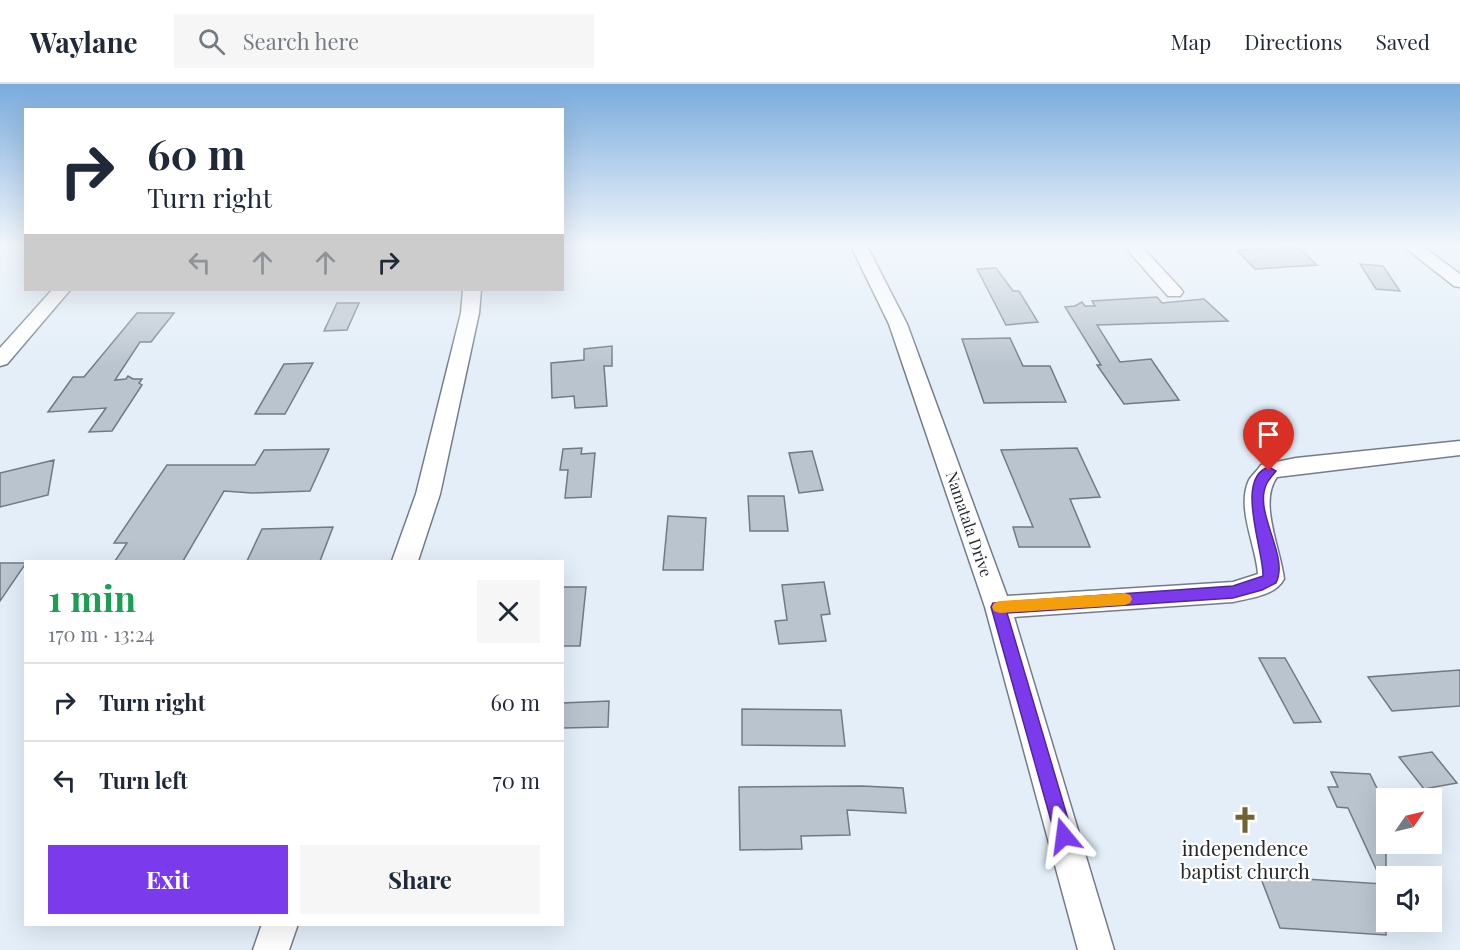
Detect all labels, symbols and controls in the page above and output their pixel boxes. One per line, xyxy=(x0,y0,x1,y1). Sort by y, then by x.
search box xyxy=(174,14,594,68)
text: Waylane xyxy=(30,23,138,60)
icon: search xyxy=(195,25,228,58)
text: Search here xyxy=(243,26,359,56)
text: Map xyxy=(1170,27,1211,55)
text: Directions xyxy=(1244,27,1342,55)
text: Saved xyxy=(1375,27,1430,55)
text: 60 m xyxy=(147,125,245,181)
icon: right xyxy=(48,132,126,210)
text: Turn right xyxy=(147,179,272,215)
icon: left xyxy=(183,246,216,279)
icon: ahead xyxy=(246,246,279,279)
icon: ahead xyxy=(309,246,342,279)
icon: right xyxy=(372,246,405,279)
pin xyxy=(1243,409,1294,471)
icon: arrive xyxy=(1252,418,1285,451)
street label: Namatala Drive xyxy=(942,468,997,579)
text: 1 min xyxy=(48,573,136,621)
button: close xyxy=(477,580,540,643)
text: 170 m · 13:24 xyxy=(48,620,154,647)
icon: right xyxy=(48,686,81,719)
text: Turn right xyxy=(99,687,205,717)
text: 60 m xyxy=(490,687,540,717)
icon: left xyxy=(48,764,81,797)
text: Turn left xyxy=(99,765,188,795)
text: 70 m xyxy=(493,765,540,795)
north arrow xyxy=(1376,788,1442,854)
map controls xyxy=(1376,788,1442,932)
position arrow xyxy=(1032,804,1096,868)
church icon: independence baptist church xyxy=(1230,805,1260,835)
place label: independence baptist church xyxy=(1180,834,1310,884)
button: Exit xyxy=(48,845,288,914)
button: Share xyxy=(300,845,540,914)
button: sound xyxy=(1376,866,1442,932)

